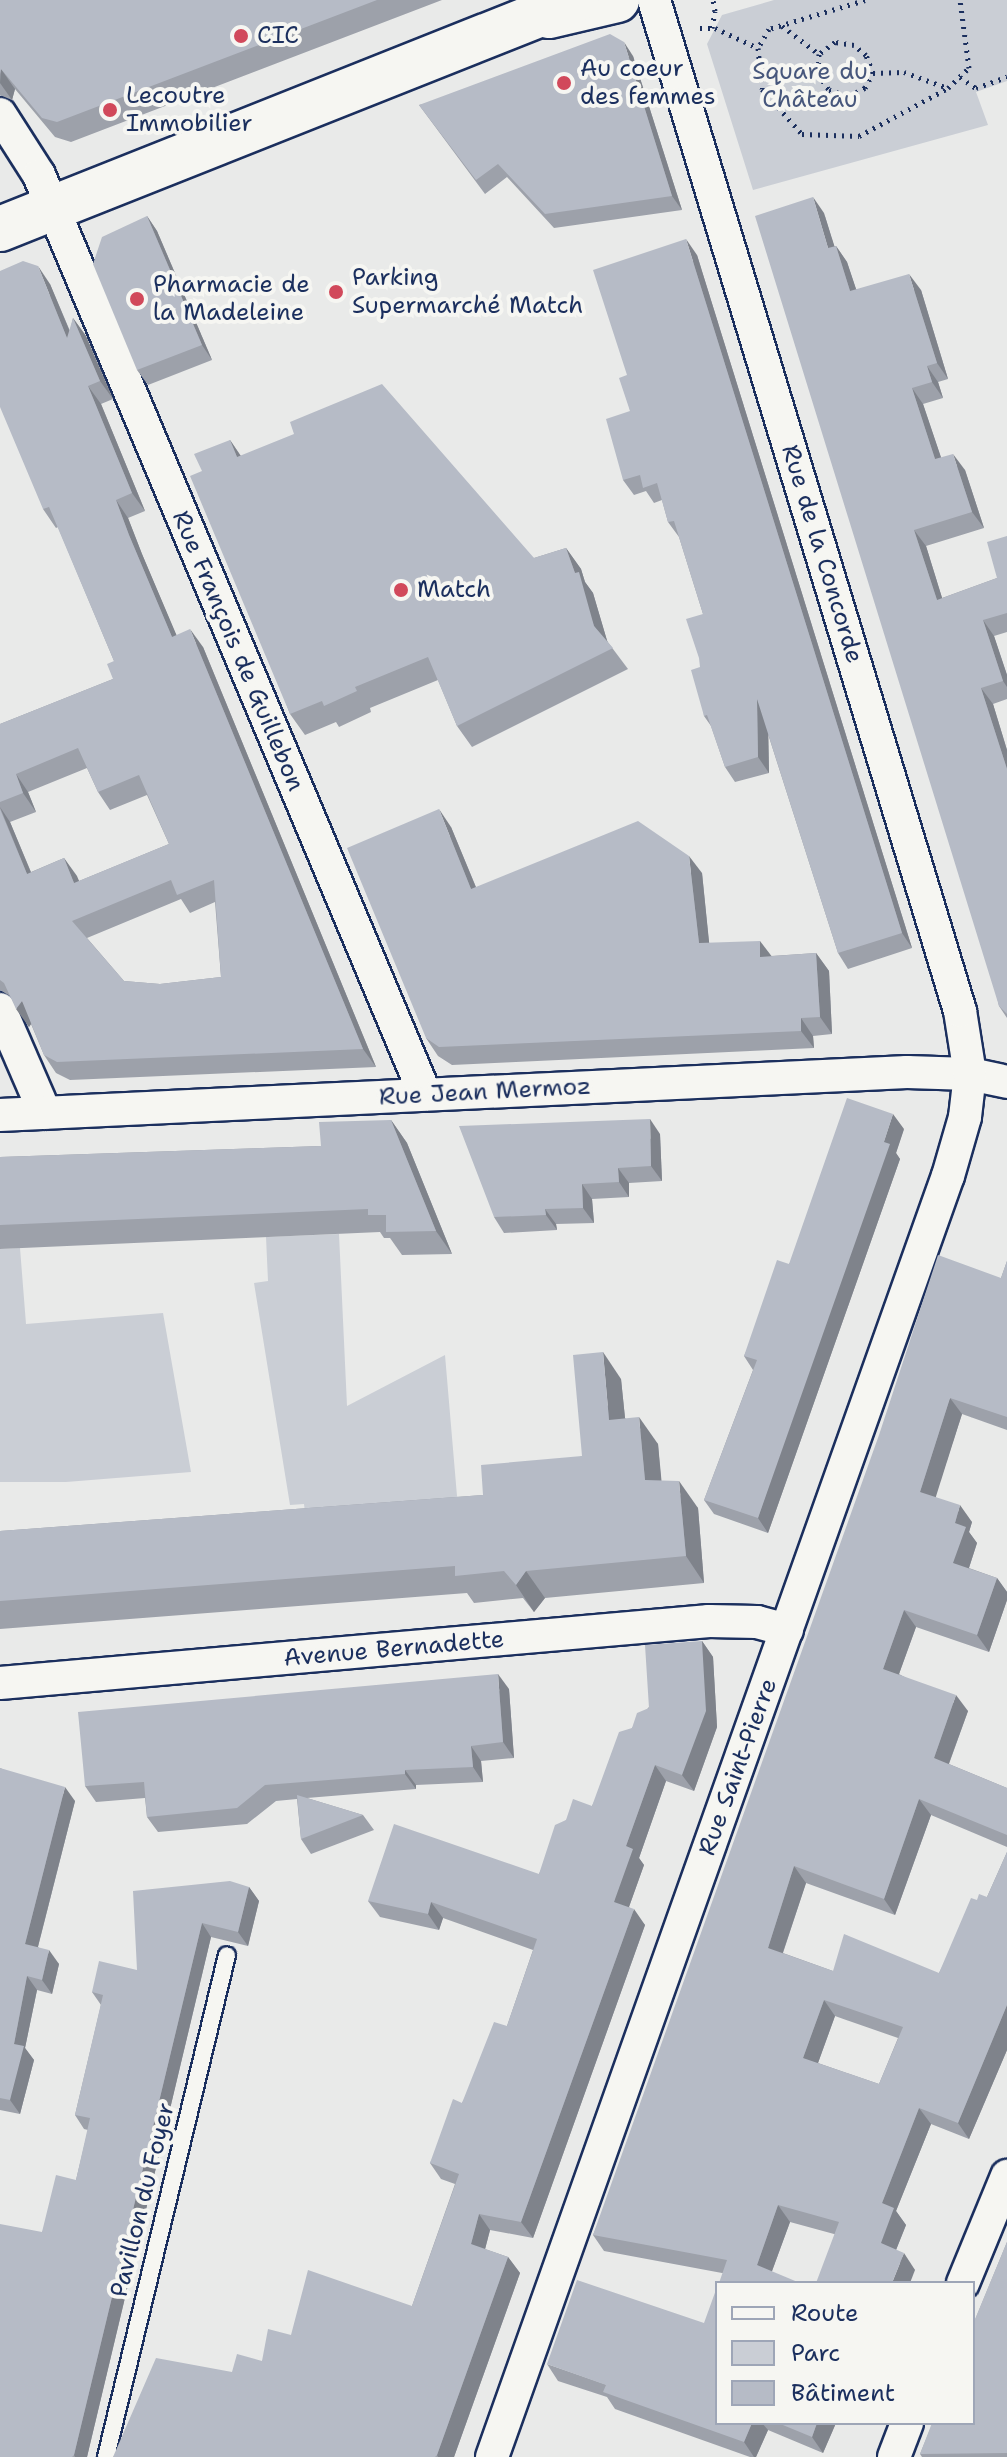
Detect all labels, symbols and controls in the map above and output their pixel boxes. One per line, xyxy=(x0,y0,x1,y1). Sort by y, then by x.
place label: CIC xyxy=(257,22,299,50)
marker: CIC xyxy=(232,27,250,45)
place label: Au coeur des femmes xyxy=(580,55,716,111)
park label: Square du Château xyxy=(752,58,868,114)
marker: Au coeur des femmes xyxy=(555,74,573,92)
place label: Lecoutre Immobilier xyxy=(126,82,253,138)
marker: Lecoutre Immobilier xyxy=(101,101,119,119)
place label: Parking Supermarché Match xyxy=(352,264,583,320)
place label: Pharmacie de la Madeleine xyxy=(153,271,310,327)
marker: Parking Supermarché Match xyxy=(327,283,345,301)
marker: Pharmacie de la Madeleine xyxy=(128,290,146,308)
street label: Rue de la Concorde xyxy=(775,442,869,666)
street label: Rue François de Guillebon xyxy=(166,507,310,795)
place label: Match xyxy=(417,576,491,604)
marker: Match xyxy=(392,581,410,599)
street label: Rue Jean Mermoz xyxy=(378,1072,592,1112)
street label: Avenue Bernadette xyxy=(282,1625,506,1673)
street label: Rue Saint-Pierre xyxy=(693,1675,783,1859)
street label: Pavillon du Foyer xyxy=(105,2100,181,2300)
legend xyxy=(715,2281,975,2425)
text: Route xyxy=(791,2297,859,2329)
text: Parc xyxy=(791,2337,840,2369)
text: Bâtiment xyxy=(791,2377,895,2409)

